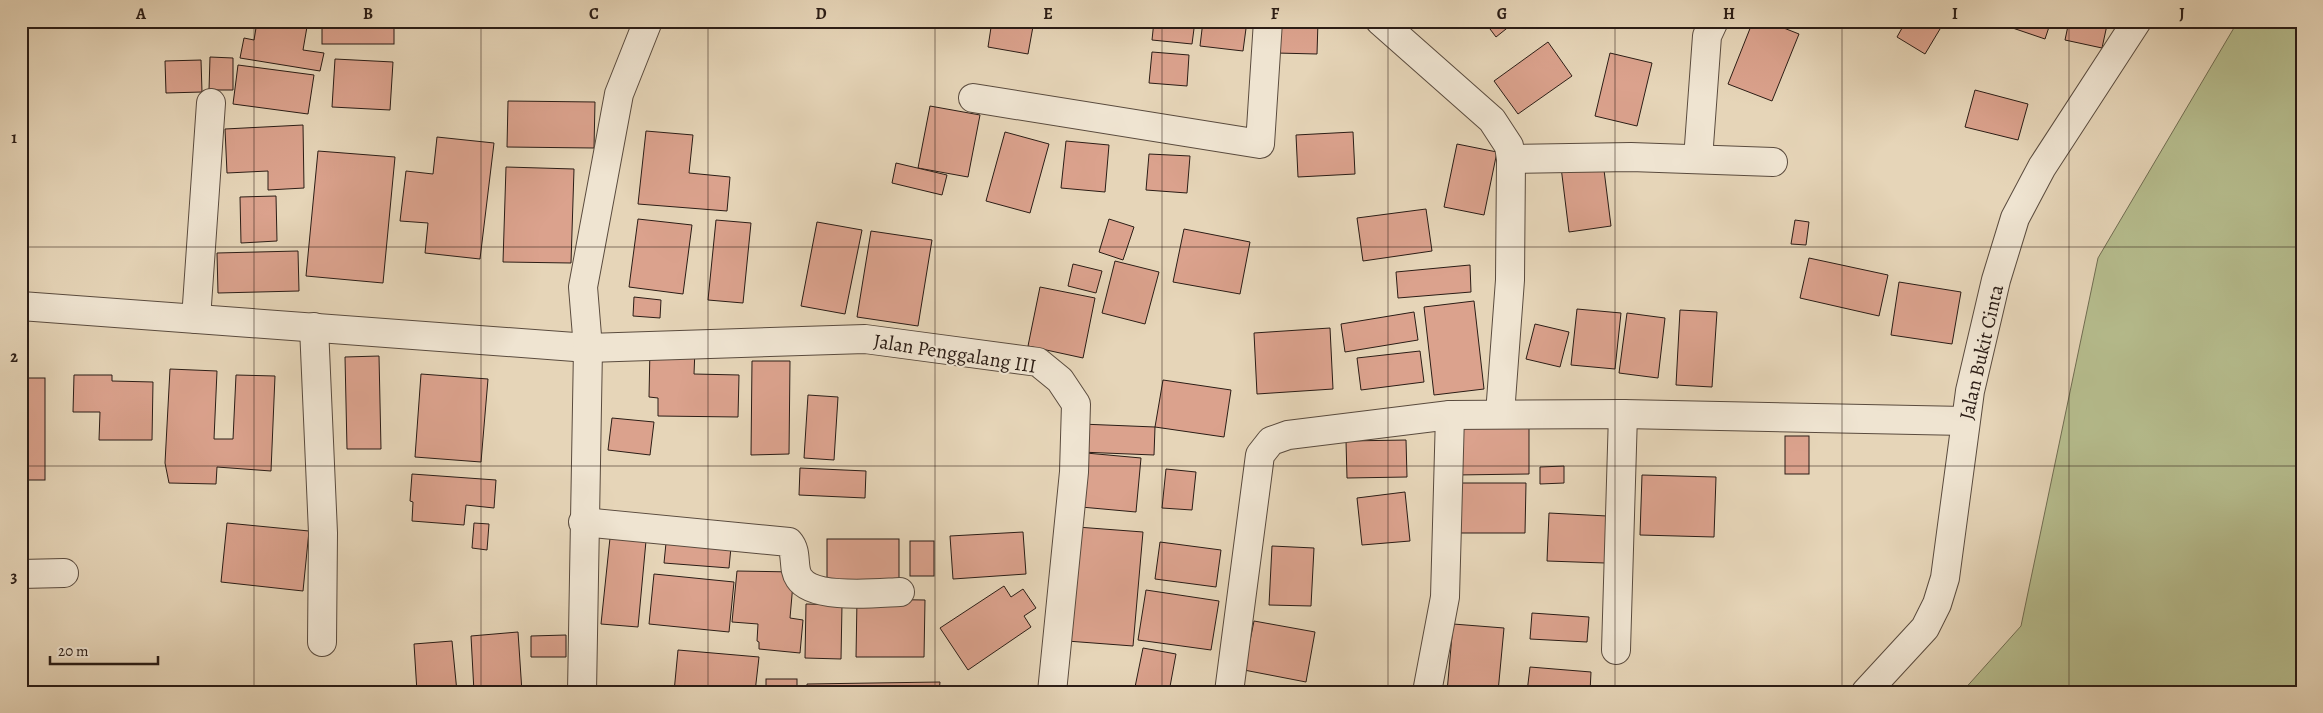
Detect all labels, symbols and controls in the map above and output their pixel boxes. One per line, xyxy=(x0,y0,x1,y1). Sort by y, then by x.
text: A xyxy=(135,3,147,25)
text: B xyxy=(363,3,373,25)
text: C xyxy=(589,3,599,25)
text: D xyxy=(815,3,827,25)
text: E xyxy=(1043,3,1053,25)
text: F xyxy=(1271,3,1280,25)
text: G xyxy=(1497,3,1507,25)
text: H xyxy=(1723,3,1735,25)
text: I xyxy=(1952,3,1958,25)
text: J xyxy=(2179,3,2185,25)
text: 1 xyxy=(11,127,17,149)
street label: Jalan Bukit Cinta xyxy=(1953,281,2010,422)
street label: Jalan Penggalang III xyxy=(872,327,1038,380)
text: 2 xyxy=(10,346,18,368)
text: 3 xyxy=(11,566,18,588)
scale bar xyxy=(50,633,158,665)
text: 20 m xyxy=(58,641,89,661)

